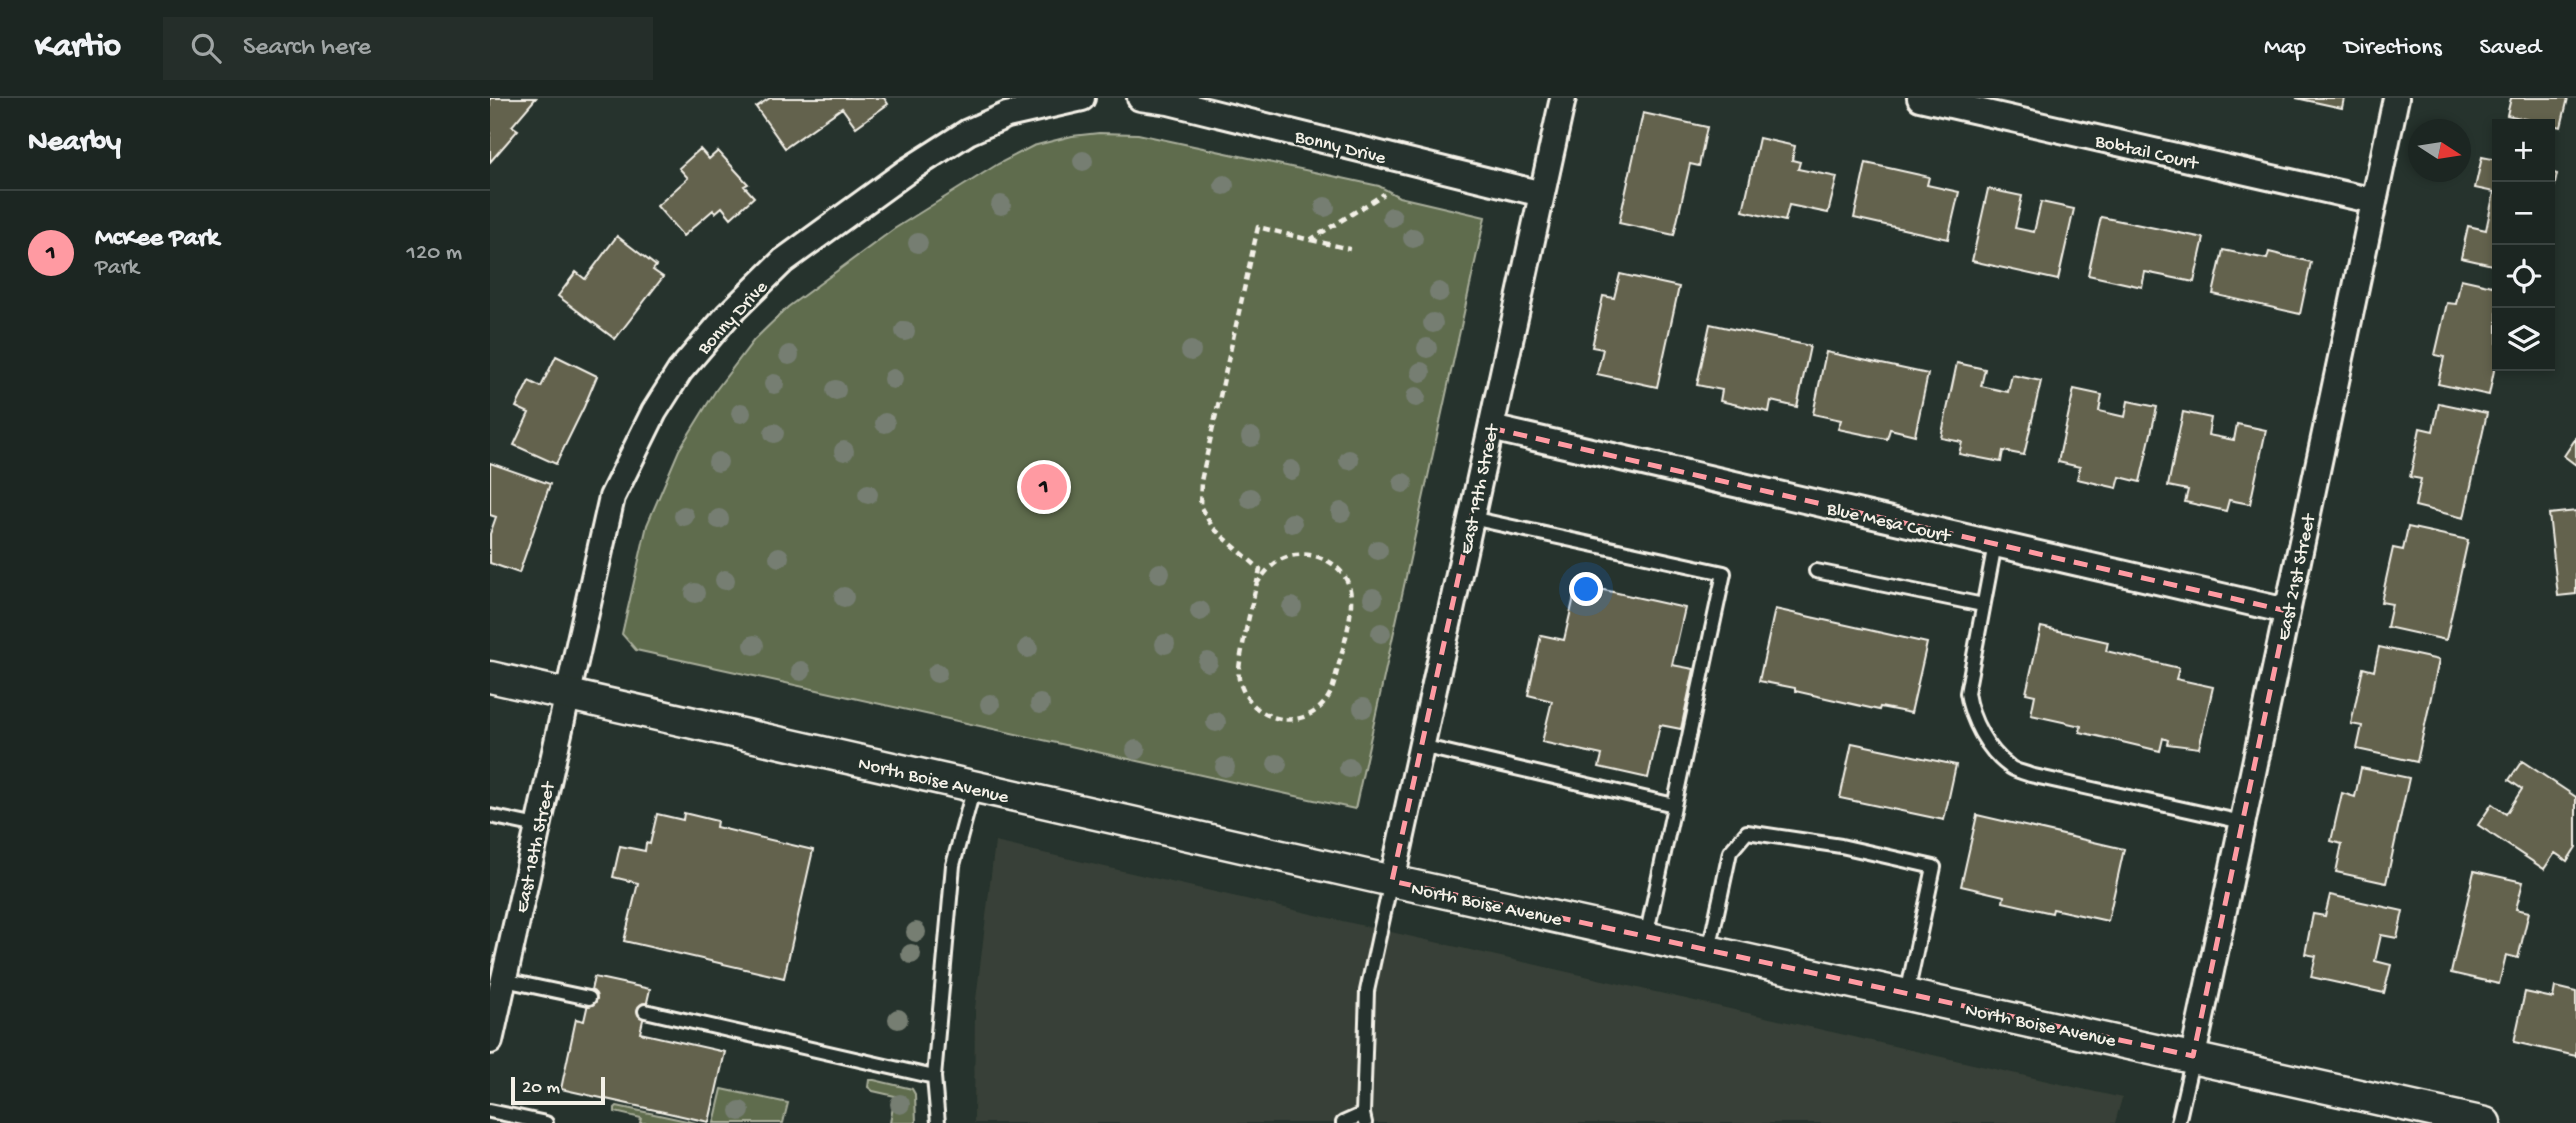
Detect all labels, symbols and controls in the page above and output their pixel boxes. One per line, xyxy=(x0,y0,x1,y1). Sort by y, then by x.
search box xyxy=(163,17,653,80)
text: Kartio xyxy=(35,29,121,67)
icon: search xyxy=(187,29,225,67)
text: Search here xyxy=(243,33,371,64)
text: Map xyxy=(2264,34,2306,63)
text: Directions xyxy=(2344,34,2442,63)
text: Saved xyxy=(2480,34,2541,63)
north arrow xyxy=(2408,119,2471,182)
map controls xyxy=(2492,119,2555,371)
button: + xyxy=(2492,119,2555,182)
text: Nearby xyxy=(28,126,121,161)
street label: Bonny Drive xyxy=(1291,126,1388,171)
street label: Bobtail Court xyxy=(2092,130,2202,177)
button: − xyxy=(2492,182,2555,245)
text: McKee Park xyxy=(95,224,219,255)
text: 1 xyxy=(46,240,56,267)
text: 120 m xyxy=(407,240,462,267)
button: locate xyxy=(2492,245,2555,308)
text: Park xyxy=(95,255,139,282)
street label: Bonny Drive xyxy=(693,276,774,361)
button: layers xyxy=(2492,308,2555,371)
street label: East 19th Street xyxy=(1455,421,1506,557)
pin: 1 xyxy=(1021,461,1067,513)
street label: Blue Mesa Court xyxy=(1823,498,1954,549)
street label: East 21st Street xyxy=(2273,510,2323,643)
your location xyxy=(1569,572,1603,606)
street label: North Boise Avenue xyxy=(856,753,1011,810)
street label: East 18th Street xyxy=(511,778,562,915)
street label: North Boise Avenue xyxy=(1409,878,1564,933)
street label: North Boise Avenue xyxy=(1963,999,2118,1054)
scale bar xyxy=(511,1074,606,1106)
text: 20 m xyxy=(522,1077,560,1100)

